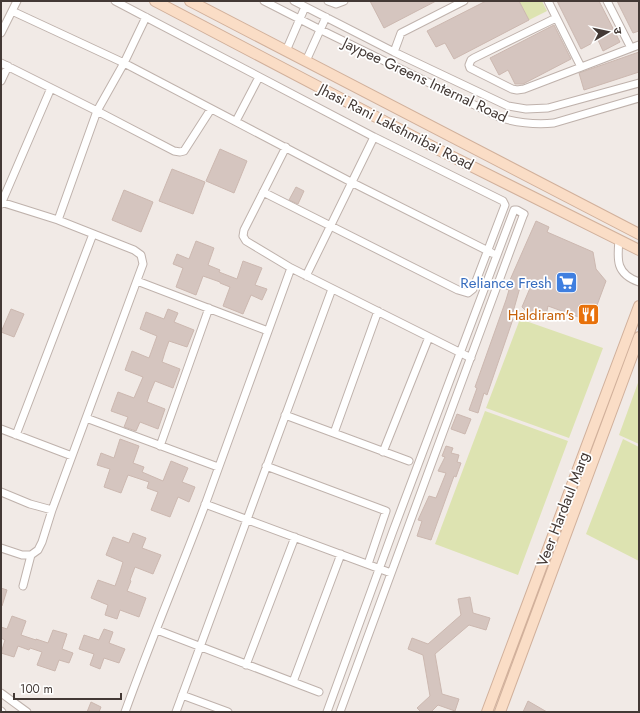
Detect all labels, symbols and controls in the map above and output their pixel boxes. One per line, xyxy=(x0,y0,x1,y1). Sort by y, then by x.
north arrow xyxy=(588,12,628,52)
text: उ xyxy=(609,26,626,35)
street label: Jaypee Greens Internal Road xyxy=(337,31,511,128)
street label: Jhasi Rani Lakshmibai Road xyxy=(313,77,477,176)
supermarket icon: Reliance Fresh xyxy=(554,270,580,296)
place label: Reliance Fresh xyxy=(460,272,552,294)
restaurant icon: Haldiram's xyxy=(576,302,602,328)
place label: Haldiram's xyxy=(508,304,574,326)
street label: Veer Hardaul Marg xyxy=(531,448,595,570)
scale bar xyxy=(14,675,121,701)
text: 100 m xyxy=(20,680,53,698)

